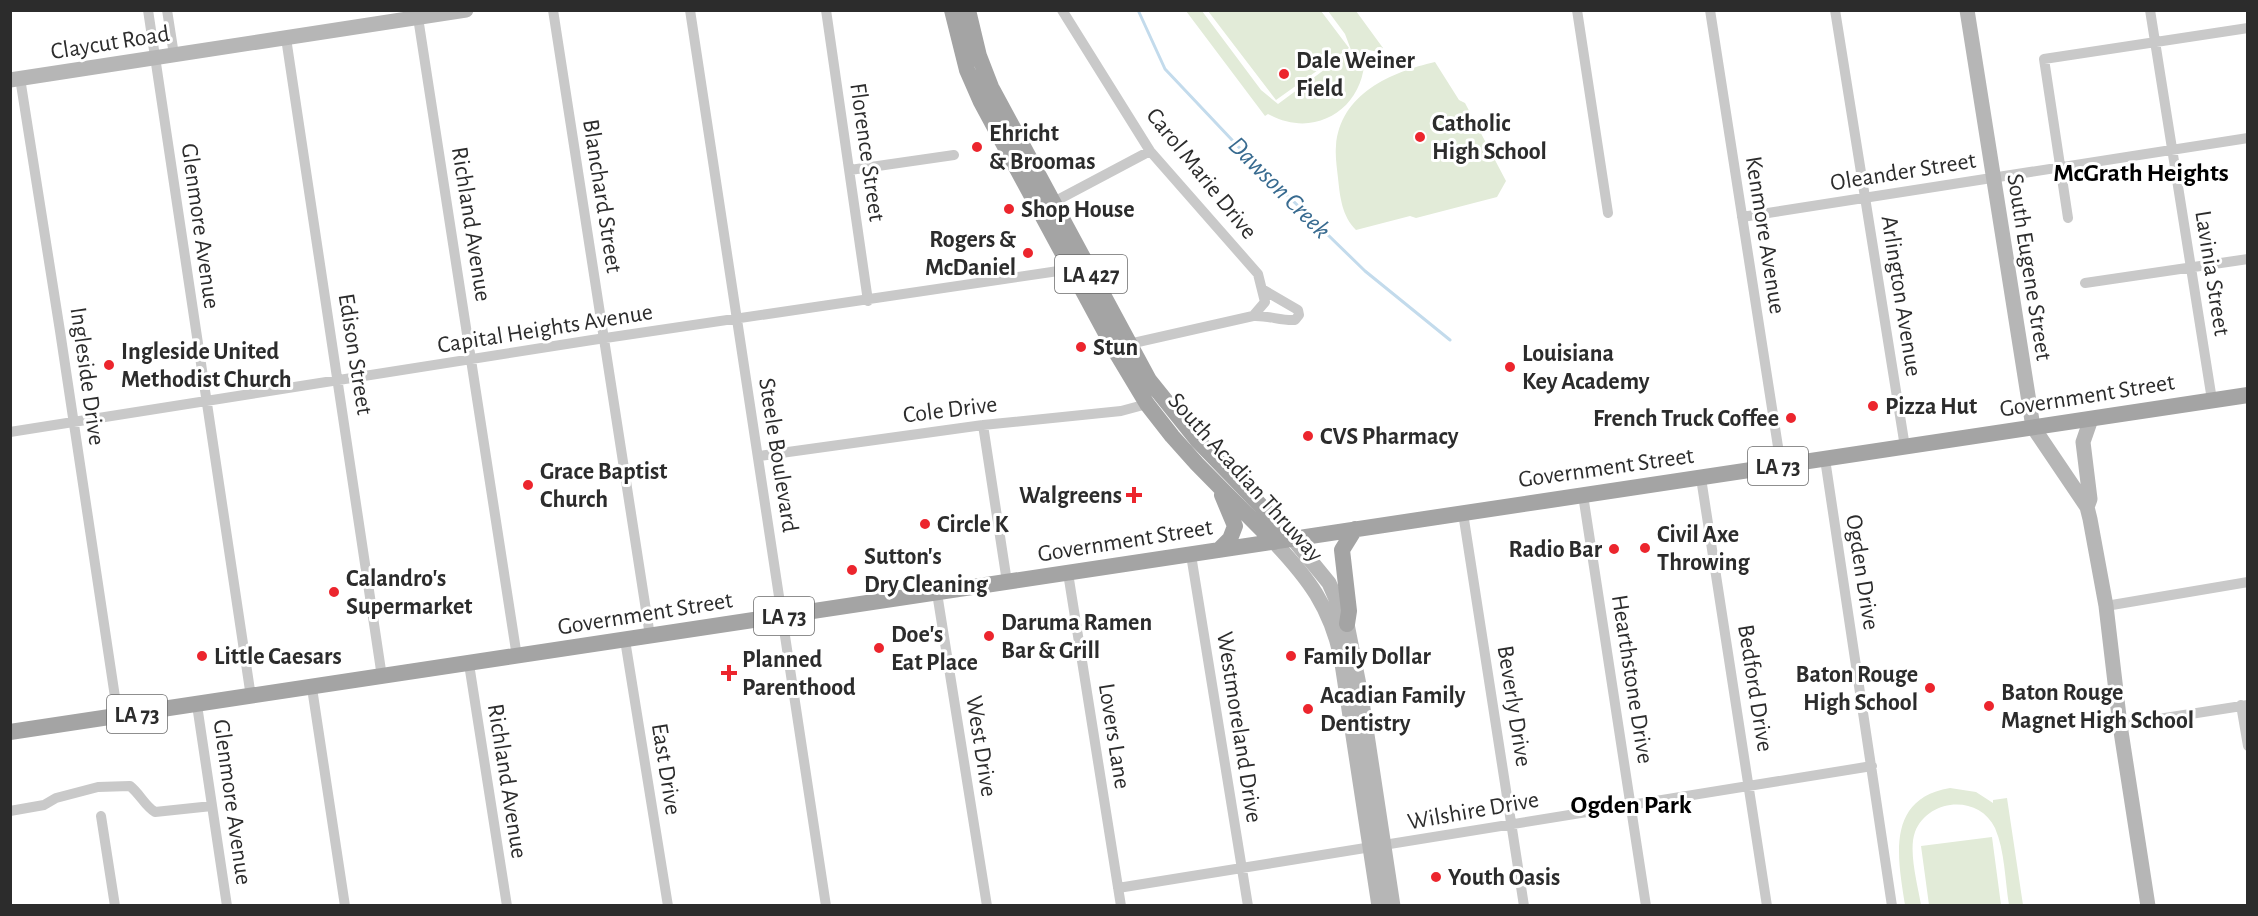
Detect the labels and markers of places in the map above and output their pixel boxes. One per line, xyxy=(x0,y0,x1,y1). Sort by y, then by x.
place label: Dale Weiner Field xyxy=(1296,49,1416,101)
marker: Dale Weiner Field xyxy=(1277,67,1291,81)
place label: Catholic High School xyxy=(1432,112,1547,164)
place label: Ehricht & Broomas xyxy=(989,122,1096,174)
marker: Catholic High School xyxy=(1413,130,1427,144)
marker: Ehricht & Broomas xyxy=(970,140,984,154)
place label: Shop House xyxy=(1021,198,1135,222)
marker: Shop House xyxy=(1002,202,1016,216)
place label: Rogers & McDaniel xyxy=(925,228,1016,280)
marker: Rogers & McDaniel xyxy=(1021,246,1035,260)
place label: Stun xyxy=(1093,336,1138,360)
place label: Ingleside United Methodist Church xyxy=(121,340,292,392)
marker: Stun xyxy=(1074,340,1088,354)
place label: Louisiana Key Academy xyxy=(1522,342,1650,394)
marker: Ingleside United Methodist Church xyxy=(102,358,116,372)
marker: Louisiana Key Academy xyxy=(1503,360,1517,374)
place label: Pizza Hut xyxy=(1885,395,1977,419)
marker: Pizza Hut xyxy=(1866,399,1880,413)
place label: French Truck Coffee xyxy=(1593,407,1779,431)
marker: French Truck Coffee xyxy=(1784,411,1798,425)
place label: CVS Pharmacy xyxy=(1320,425,1459,449)
marker: CVS Pharmacy xyxy=(1301,429,1315,443)
place label: Grace Baptist Church xyxy=(540,460,667,512)
marker: Grace Baptist Church xyxy=(521,478,535,492)
place label: Walgreens xyxy=(1019,484,1122,508)
marker: Walgreens xyxy=(1127,488,1141,502)
place label: Circle K xyxy=(937,513,1009,537)
marker: Circle K xyxy=(918,517,932,531)
place label: Civil Axe Throwing xyxy=(1657,523,1750,575)
place label: Radio Bar xyxy=(1509,538,1603,562)
marker: Civil Axe Throwing xyxy=(1638,541,1652,555)
marker: Radio Bar xyxy=(1607,542,1621,556)
place label: Sutton's Dry Cleaning xyxy=(864,545,989,597)
marker: Sutton's Dry Cleaning xyxy=(845,563,859,577)
place label: Calandro's Supermarket xyxy=(346,567,472,619)
marker: Calandro's Supermarket xyxy=(327,585,341,599)
place label: Daruma Ramen Bar & Grill xyxy=(1001,611,1152,663)
place label: Doe's Eat Place xyxy=(891,623,978,675)
marker: Daruma Ramen Bar & Grill xyxy=(982,629,996,643)
marker: Doe's Eat Place xyxy=(872,641,886,655)
place label: Little Caesars xyxy=(214,645,342,669)
place label: Family Dollar xyxy=(1303,645,1432,669)
place label: Planned Parenthood xyxy=(742,648,856,700)
marker: Little Caesars xyxy=(195,649,209,663)
marker: Family Dollar xyxy=(1284,649,1298,663)
place label: Baton Rouge High School xyxy=(1796,663,1918,715)
marker: Planned Parenthood xyxy=(720,664,738,682)
marker: Baton Rouge High School xyxy=(1923,681,1937,695)
place label: Baton Rouge Magnet High School xyxy=(2001,681,2194,733)
place label: Acadian Family Dentistry xyxy=(1320,684,1466,736)
marker: Baton Rouge Magnet High School xyxy=(1982,699,1996,713)
marker: Acadian Family Dentistry xyxy=(1301,702,1315,716)
place label: Youth Oasis xyxy=(1448,866,1560,890)
marker: Youth Oasis xyxy=(1429,870,1443,884)

